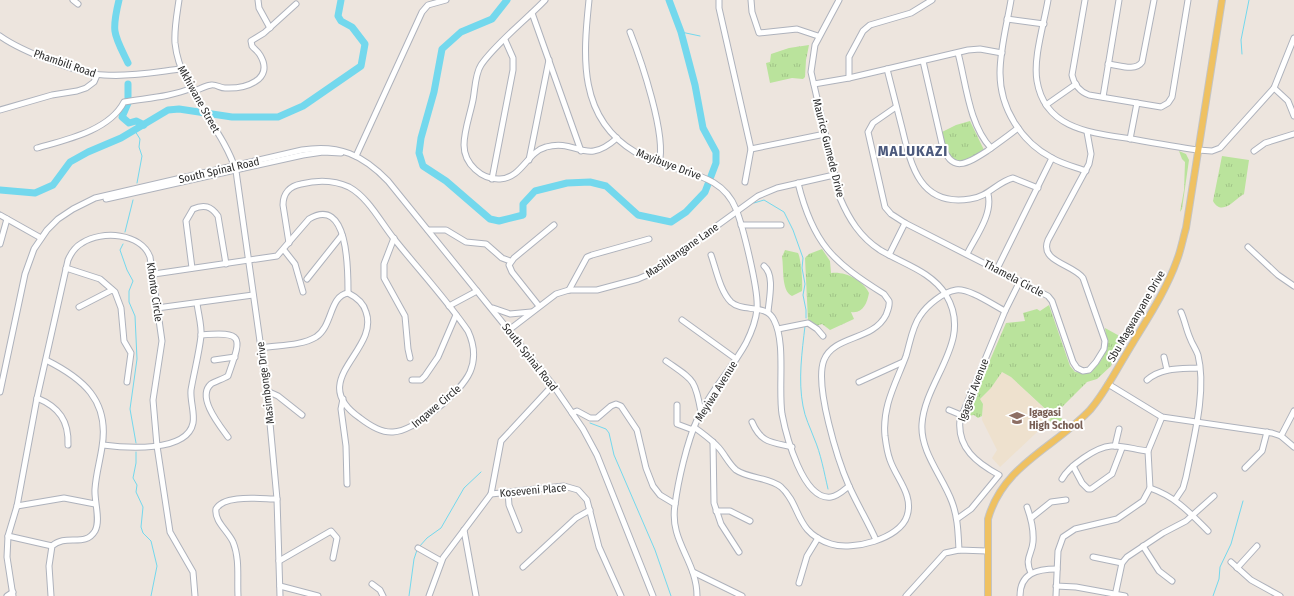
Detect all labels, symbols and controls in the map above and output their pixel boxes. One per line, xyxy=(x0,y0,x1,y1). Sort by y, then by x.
street label: Phambili Road xyxy=(32,47,98,80)
street label: Mkhiwane Street xyxy=(175,63,223,135)
street label: Maurice Gumede Drive xyxy=(810,97,847,199)
district label: MALUKAZI xyxy=(878,142,948,160)
street label: Mayibuye Drive xyxy=(635,146,703,183)
street label: South Spinal Road xyxy=(177,155,261,186)
street label: Masihlangane Lane xyxy=(643,220,721,280)
street label: Thamela Circle xyxy=(982,257,1046,300)
street label: Khonto Circle xyxy=(144,262,165,323)
street label: Sbu Magwanyane Drive xyxy=(1105,268,1168,364)
street label: South Spinal Road xyxy=(499,321,560,394)
street label: Masimbonge Drive xyxy=(254,341,277,425)
street label: Igagasi Avenue xyxy=(955,357,991,424)
street label: Meyiwa Avenue xyxy=(693,359,740,424)
street label: Inqawe Circle xyxy=(409,382,463,431)
place label: Igagasi High School xyxy=(1029,406,1084,432)
school or university icon: Igagasi High School xyxy=(1008,409,1026,427)
street label: Koseveni Place xyxy=(499,481,567,500)

